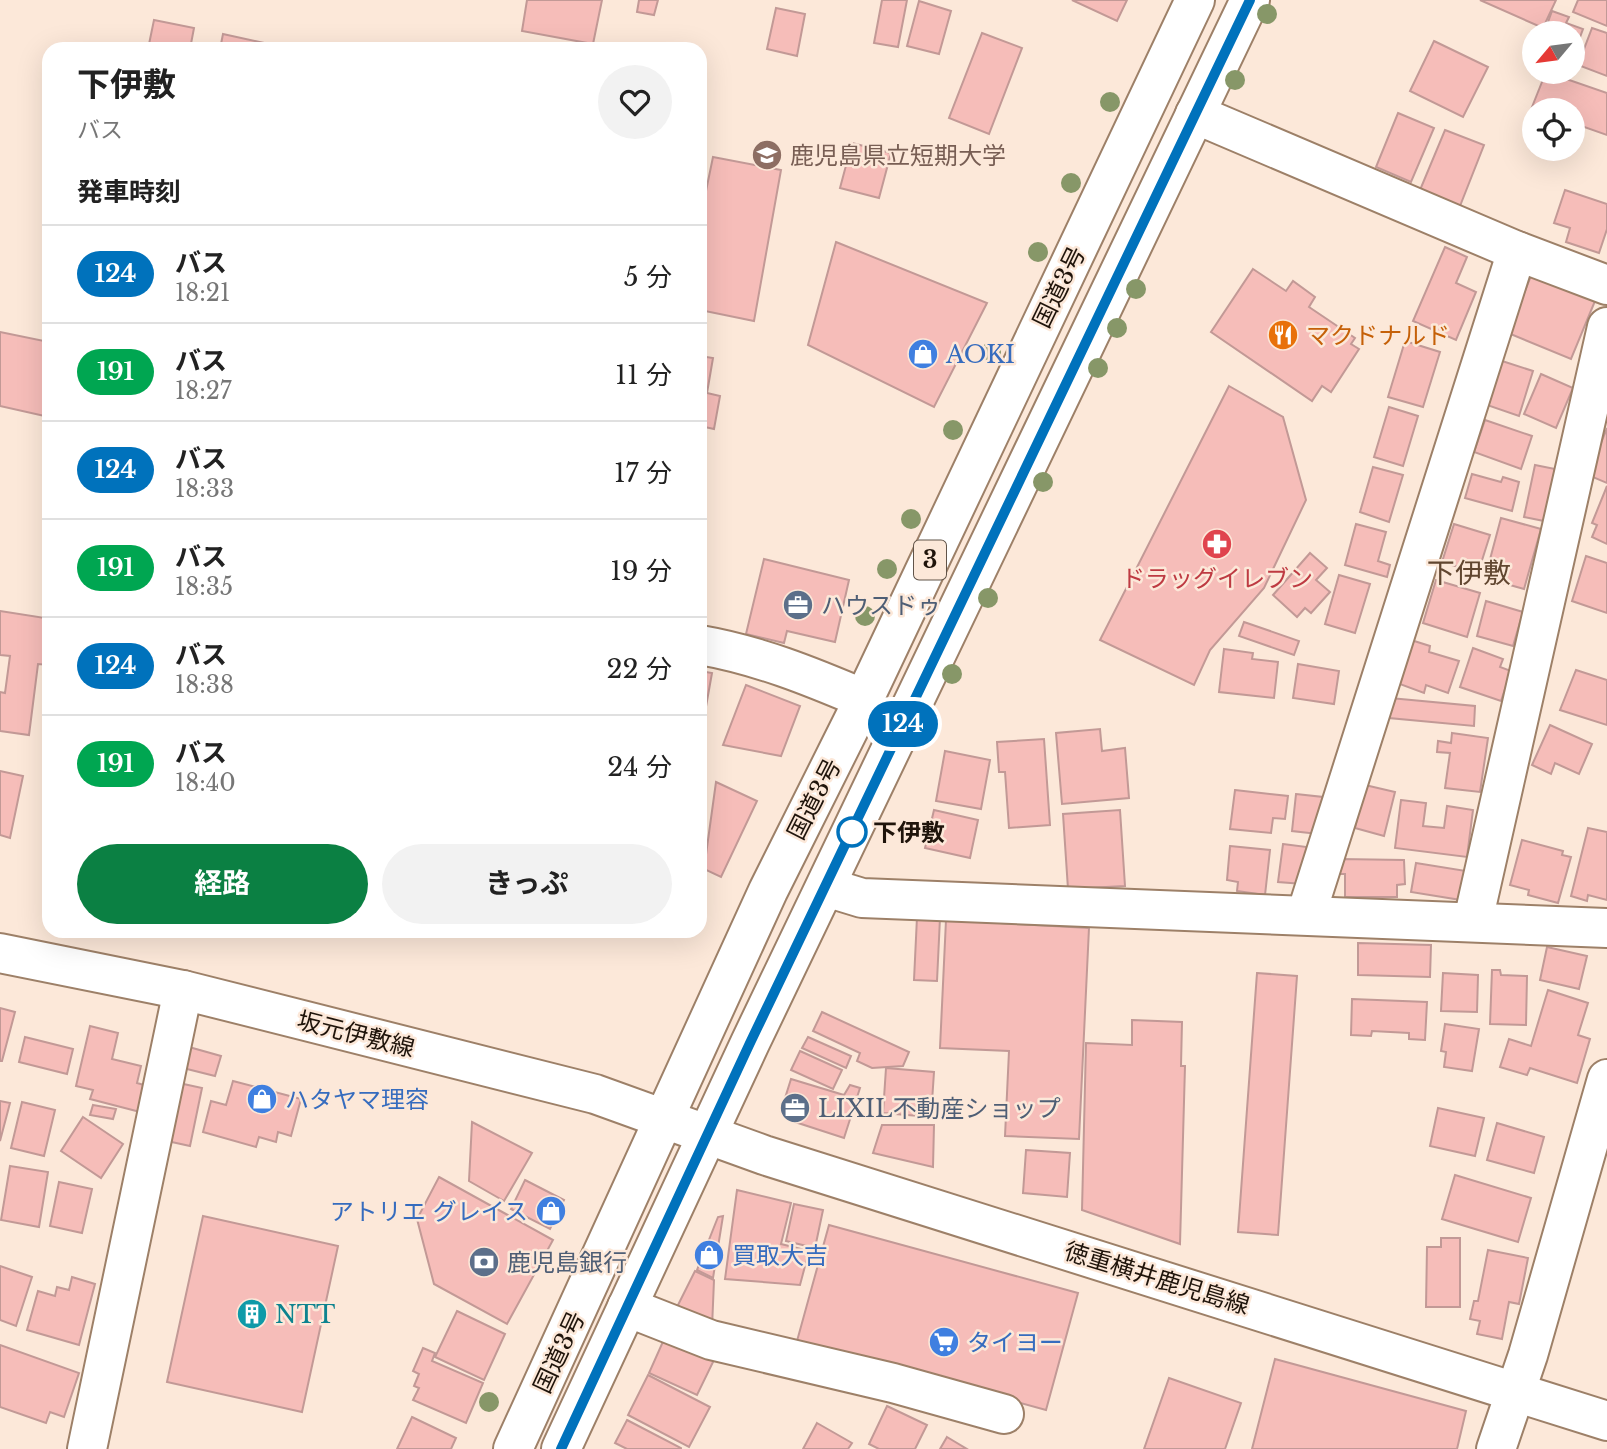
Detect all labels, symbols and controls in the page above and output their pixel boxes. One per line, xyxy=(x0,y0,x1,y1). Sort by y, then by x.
north arrow xyxy=(1522,21,1586,84)
map controls xyxy=(1522,21,1585,161)
text: 下伊敷 xyxy=(77,64,176,105)
button: heart xyxy=(598,65,672,139)
button: locate xyxy=(1522,98,1585,161)
text: バス xyxy=(77,116,123,144)
school or university icon: 鹿児島県立短期大学 xyxy=(750,138,784,172)
place label: 鹿児島県立短期大学 xyxy=(790,141,1006,170)
text: 発車時刻 xyxy=(77,176,181,208)
street label: 国道3号 xyxy=(1027,242,1091,332)
text: バス xyxy=(175,247,227,279)
text: 124 xyxy=(94,259,137,288)
text: 5 分 xyxy=(624,261,672,293)
text: 18:21 xyxy=(175,279,230,307)
restaurant icon: マクドナルド xyxy=(1266,318,1300,352)
place label: マクドナルド xyxy=(1306,321,1450,350)
shop icon: AOKI xyxy=(906,337,940,371)
place label: AOKI xyxy=(945,340,1015,369)
text: バス xyxy=(175,345,227,377)
text: 191 xyxy=(97,357,134,386)
text: 11 分 xyxy=(615,359,672,391)
text: 18:27 xyxy=(175,377,231,405)
text: バス xyxy=(175,443,227,475)
text: 124 xyxy=(94,455,137,484)
text: 17 分 xyxy=(614,457,672,489)
text: 18:33 xyxy=(175,475,234,503)
pharmacy icon: ドラッグイレブン xyxy=(1200,527,1234,561)
road number: 3 xyxy=(914,540,946,580)
text: バス xyxy=(175,541,227,573)
text: 191 xyxy=(97,553,134,582)
text: 19 分 xyxy=(610,555,672,587)
district label: 下伊敷 xyxy=(1427,556,1511,591)
place label: ドラッグイレブン xyxy=(1121,564,1313,593)
text: 18:35 xyxy=(175,573,233,601)
office icon: ハウスドゥ xyxy=(781,588,815,622)
place label: ハウスドゥ xyxy=(821,591,941,620)
text: バス xyxy=(175,639,227,671)
text: 124 xyxy=(94,651,137,680)
text: 22 分 xyxy=(607,653,672,685)
text: 18:38 xyxy=(175,671,234,699)
line badge: 124 xyxy=(863,701,943,747)
text: 124 xyxy=(882,709,924,738)
text: バス xyxy=(175,737,227,769)
text: 191 xyxy=(97,749,134,778)
text: 24 分 xyxy=(607,751,672,783)
street label: 国道3号 xyxy=(781,754,847,844)
text: 18:40 xyxy=(175,769,236,797)
marker: 下伊敷 xyxy=(837,817,867,847)
place label: 下伊敷 xyxy=(873,818,945,847)
button: 経路 xyxy=(77,844,368,924)
button: きっぷ xyxy=(382,844,672,924)
street label: 坂元伊敷線 xyxy=(294,1005,418,1063)
shop icon: ハタヤマ理容 xyxy=(245,1082,279,1116)
place label: ハタヤマ理容 xyxy=(285,1085,429,1114)
office icon: LIXIL不動産ショップ xyxy=(778,1091,812,1125)
place label: LIXIL不動産ショップ xyxy=(818,1094,1060,1123)
shop icon: アトリエ グレイス xyxy=(534,1194,568,1228)
place label: アトリエ グレイス xyxy=(330,1197,528,1226)
street label: 徳重横井鹿児島線 xyxy=(1061,1236,1253,1320)
shop icon: 買取大吉 xyxy=(692,1238,726,1272)
place label: 買取大吉 xyxy=(732,1241,828,1270)
bank icon: 鹿児島銀行 xyxy=(467,1245,501,1279)
place label: 鹿児島銀行 xyxy=(507,1248,627,1277)
building icon: NTT xyxy=(235,1297,269,1331)
place label: NTT xyxy=(275,1300,335,1329)
street label: 国道3号 xyxy=(528,1307,590,1397)
supermarket icon: タイヨー xyxy=(927,1325,961,1359)
place label: タイヨー xyxy=(967,1328,1063,1357)

